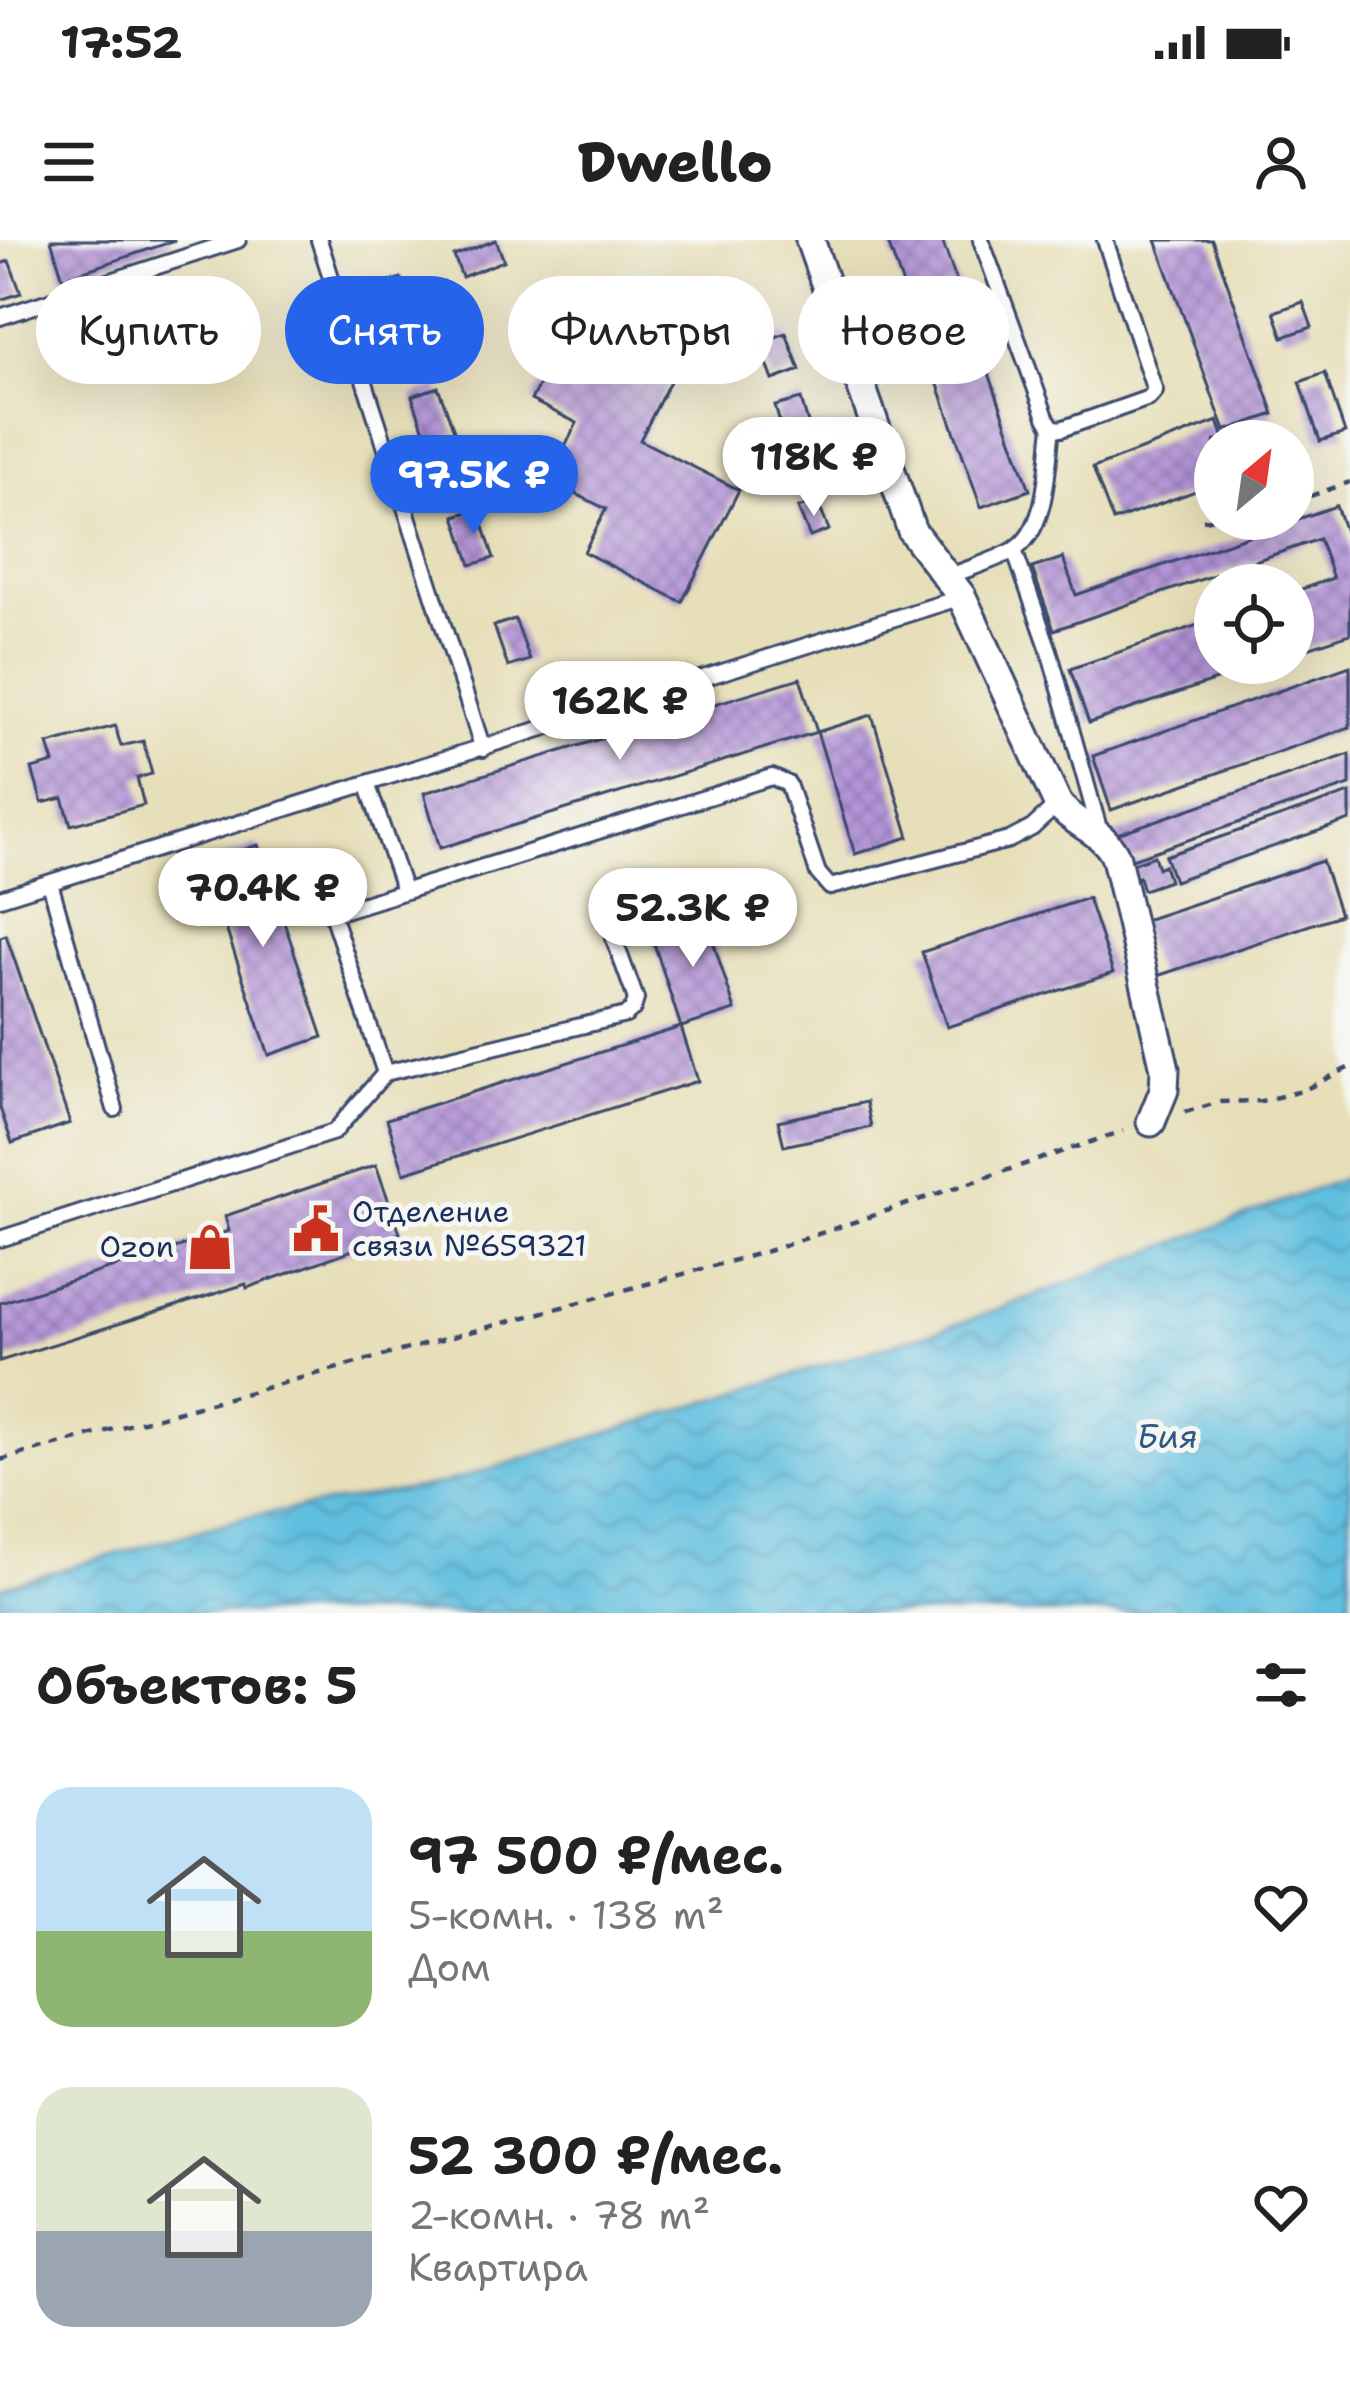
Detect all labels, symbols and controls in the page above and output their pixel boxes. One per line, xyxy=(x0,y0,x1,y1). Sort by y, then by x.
text: 17:52 xyxy=(60,12,183,72)
text: Dwello xyxy=(577,126,773,198)
icon: menu xyxy=(36,129,102,195)
icon: person xyxy=(1248,129,1314,195)
chip: Купить xyxy=(36,276,261,384)
chip: Снять xyxy=(285,276,484,384)
chip: Фильтры xyxy=(508,276,774,384)
chip: Новое xyxy=(798,276,1009,384)
pin: 118K ₽ xyxy=(716,417,912,519)
north arrow xyxy=(1194,420,1314,540)
map controls xyxy=(1194,420,1314,684)
text: 118K ₽ xyxy=(750,430,879,482)
pin: 97.5K ₽ xyxy=(363,435,585,537)
text: 97.5K ₽ xyxy=(397,448,551,500)
button: locate xyxy=(1194,564,1314,684)
pin: 162K ₽ xyxy=(522,661,718,763)
text: 162K ₽ xyxy=(551,674,689,726)
pin: 70.4K ₽ xyxy=(152,848,374,950)
text: 70.4K ₽ xyxy=(185,861,341,913)
pin: 52.3K ₽ xyxy=(582,868,804,970)
text: 52.3K ₽ xyxy=(615,881,771,933)
place label: Отделение связи №659321 xyxy=(352,1191,587,1266)
public building icon: Отделение связи №659321 xyxy=(291,1204,341,1254)
shop icon: Ozon xyxy=(185,1222,235,1272)
place label: Ozon xyxy=(99,1226,174,1267)
water label: Бия xyxy=(1137,1414,1197,1459)
text: Объектов: 5 xyxy=(36,1651,358,1719)
icon: filters xyxy=(1248,1652,1314,1718)
text: 97 500 ₽/мес. xyxy=(408,1821,784,1889)
icon: home xyxy=(132,1835,276,1979)
icon: heart xyxy=(1248,1874,1314,1940)
text: 5-комн. · 138 m² xyxy=(408,1889,724,1941)
text: Дом xyxy=(408,1941,490,1993)
text: 52 300 ₽/мес. xyxy=(408,2121,783,2189)
icon: home xyxy=(132,2135,276,2279)
icon: heart xyxy=(1248,2174,1314,2240)
text: 2-комн. · 78 m² xyxy=(408,2189,710,2241)
text: Квартира xyxy=(408,2241,588,2293)

